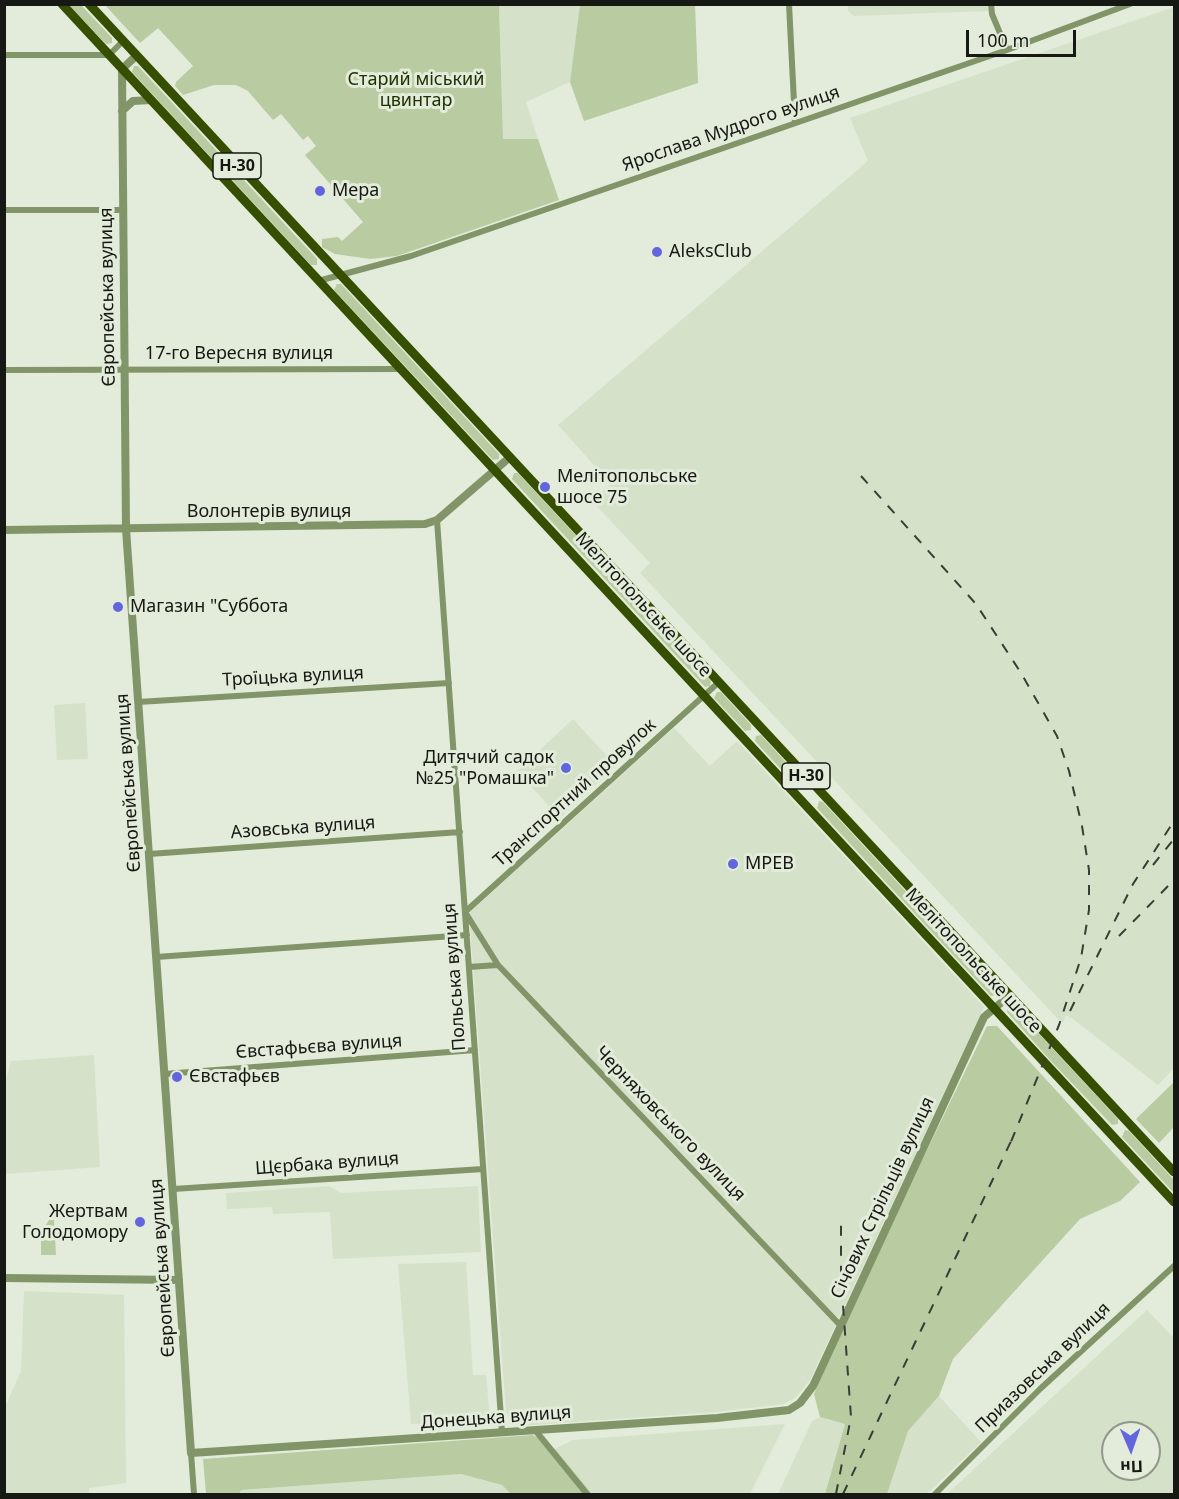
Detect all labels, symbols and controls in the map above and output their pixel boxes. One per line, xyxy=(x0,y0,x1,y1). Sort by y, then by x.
scale bar xyxy=(969,18,1078,56)
text: 100 m xyxy=(977,28,1029,52)
park label: Старий міський цвинтар xyxy=(348,69,484,112)
street label: Ярослава Мудрого вулиця xyxy=(619,82,843,176)
road number: Н-30 xyxy=(213,153,261,179)
place label: Мера xyxy=(332,180,379,202)
marker: Мера xyxy=(313,184,327,198)
street label: Європейська вулиця xyxy=(96,207,120,387)
place label: AleksClub xyxy=(669,241,752,263)
marker: AleksClub xyxy=(650,245,664,259)
street label: 17-го Вересня вулиця xyxy=(145,343,333,365)
place label: Мелітопольське шосе 75 xyxy=(557,466,697,508)
marker: Мелітопольське шосе 75 xyxy=(538,480,552,494)
street label: Волонтерів вулиця xyxy=(187,501,351,523)
street label: Мелітопольське шосе xyxy=(570,528,716,682)
place label: Магазин "Суббота xyxy=(130,596,288,618)
marker: Магазин "Суббота xyxy=(111,600,125,614)
street label: Троїцька вулиця xyxy=(222,663,364,691)
street label: Європейська вулиця xyxy=(112,693,146,873)
street label: Транспортний провулок xyxy=(489,714,661,872)
place label: Дитячий садок №25 "Ромашка" xyxy=(415,747,554,789)
marker: Дитячий садок №25 "Ромашка" xyxy=(559,761,573,775)
road number: Н-30 xyxy=(782,763,830,789)
street label: Азовська вулиця xyxy=(230,812,376,844)
place label: МРЕВ xyxy=(745,853,794,875)
marker: МРЕВ xyxy=(726,857,740,871)
street label: Мелітопольське шосе xyxy=(900,884,1046,1038)
street label: Польська вулиця xyxy=(439,902,471,1052)
street label: Євстафьєва вулиця xyxy=(235,1030,403,1064)
street label: Черняховського вулиця xyxy=(590,1042,750,1206)
place label: Євстафьєв xyxy=(189,1066,280,1088)
marker: Євстафьєв xyxy=(170,1070,184,1084)
street label: Січових Стрільців вулиця xyxy=(827,1094,939,1302)
street label: Щєрбака вулиця xyxy=(254,1148,400,1180)
street label: Європейська вулиця xyxy=(146,1178,180,1358)
place label: Жертвам Голодомору xyxy=(22,1201,128,1244)
marker: Жертвам Голодомору xyxy=(133,1215,147,1229)
street label: Приазовська вулиця xyxy=(971,1298,1115,1438)
street label: Донецька вулиця xyxy=(420,1402,572,1434)
north arrow xyxy=(1101,1421,1161,1481)
text: Пн xyxy=(1120,1456,1143,1478)

